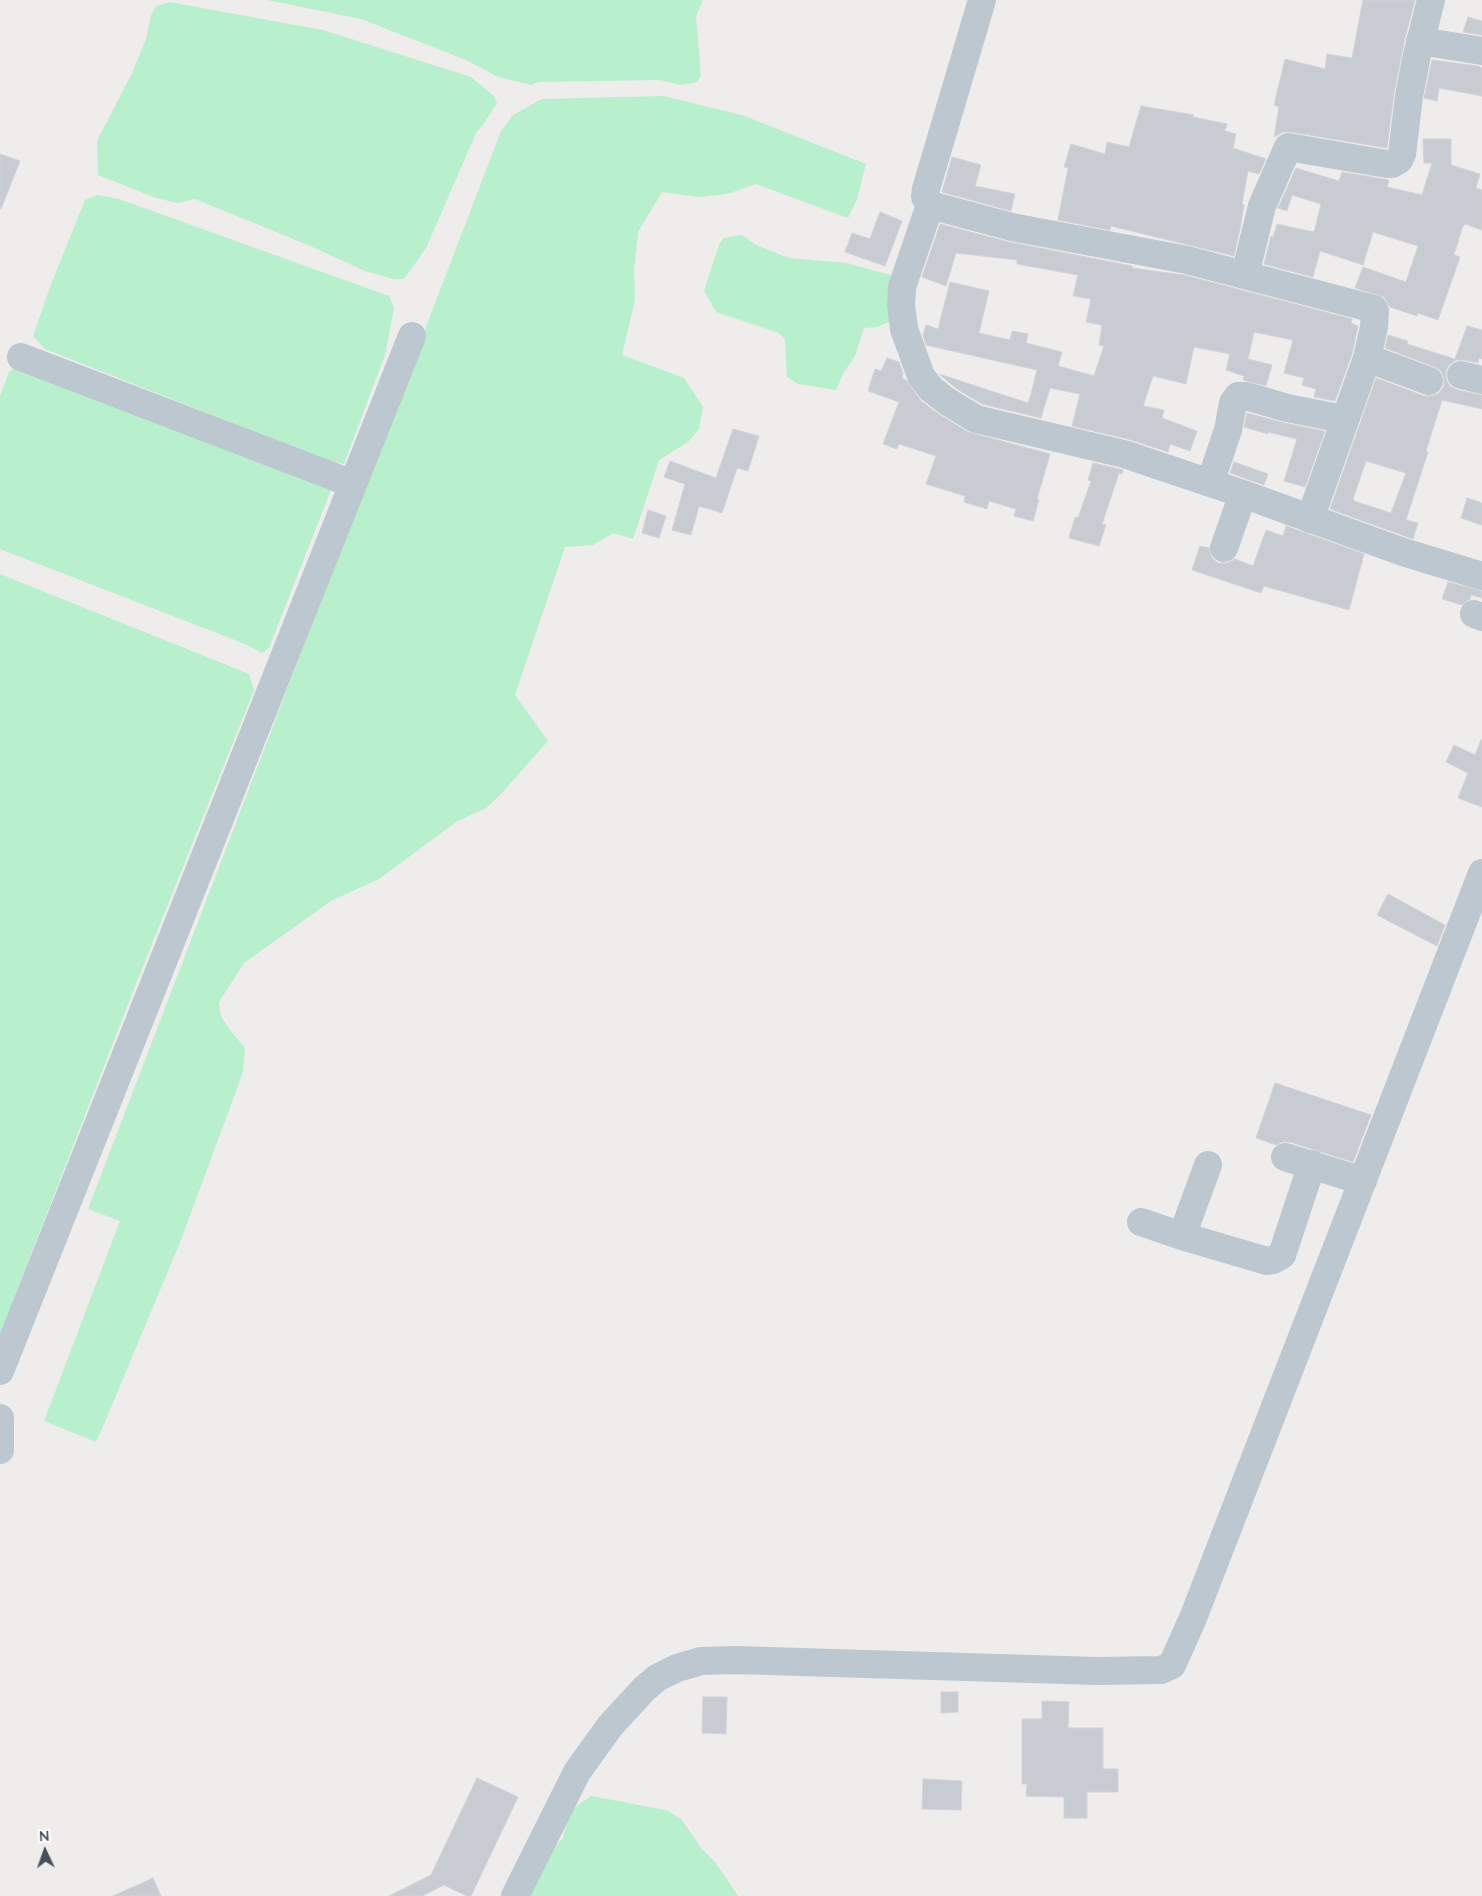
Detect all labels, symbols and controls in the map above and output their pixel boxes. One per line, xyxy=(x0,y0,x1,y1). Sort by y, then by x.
north arrow xyxy=(20,1826,70,1876)
text: N xyxy=(38,1827,50,1845)

